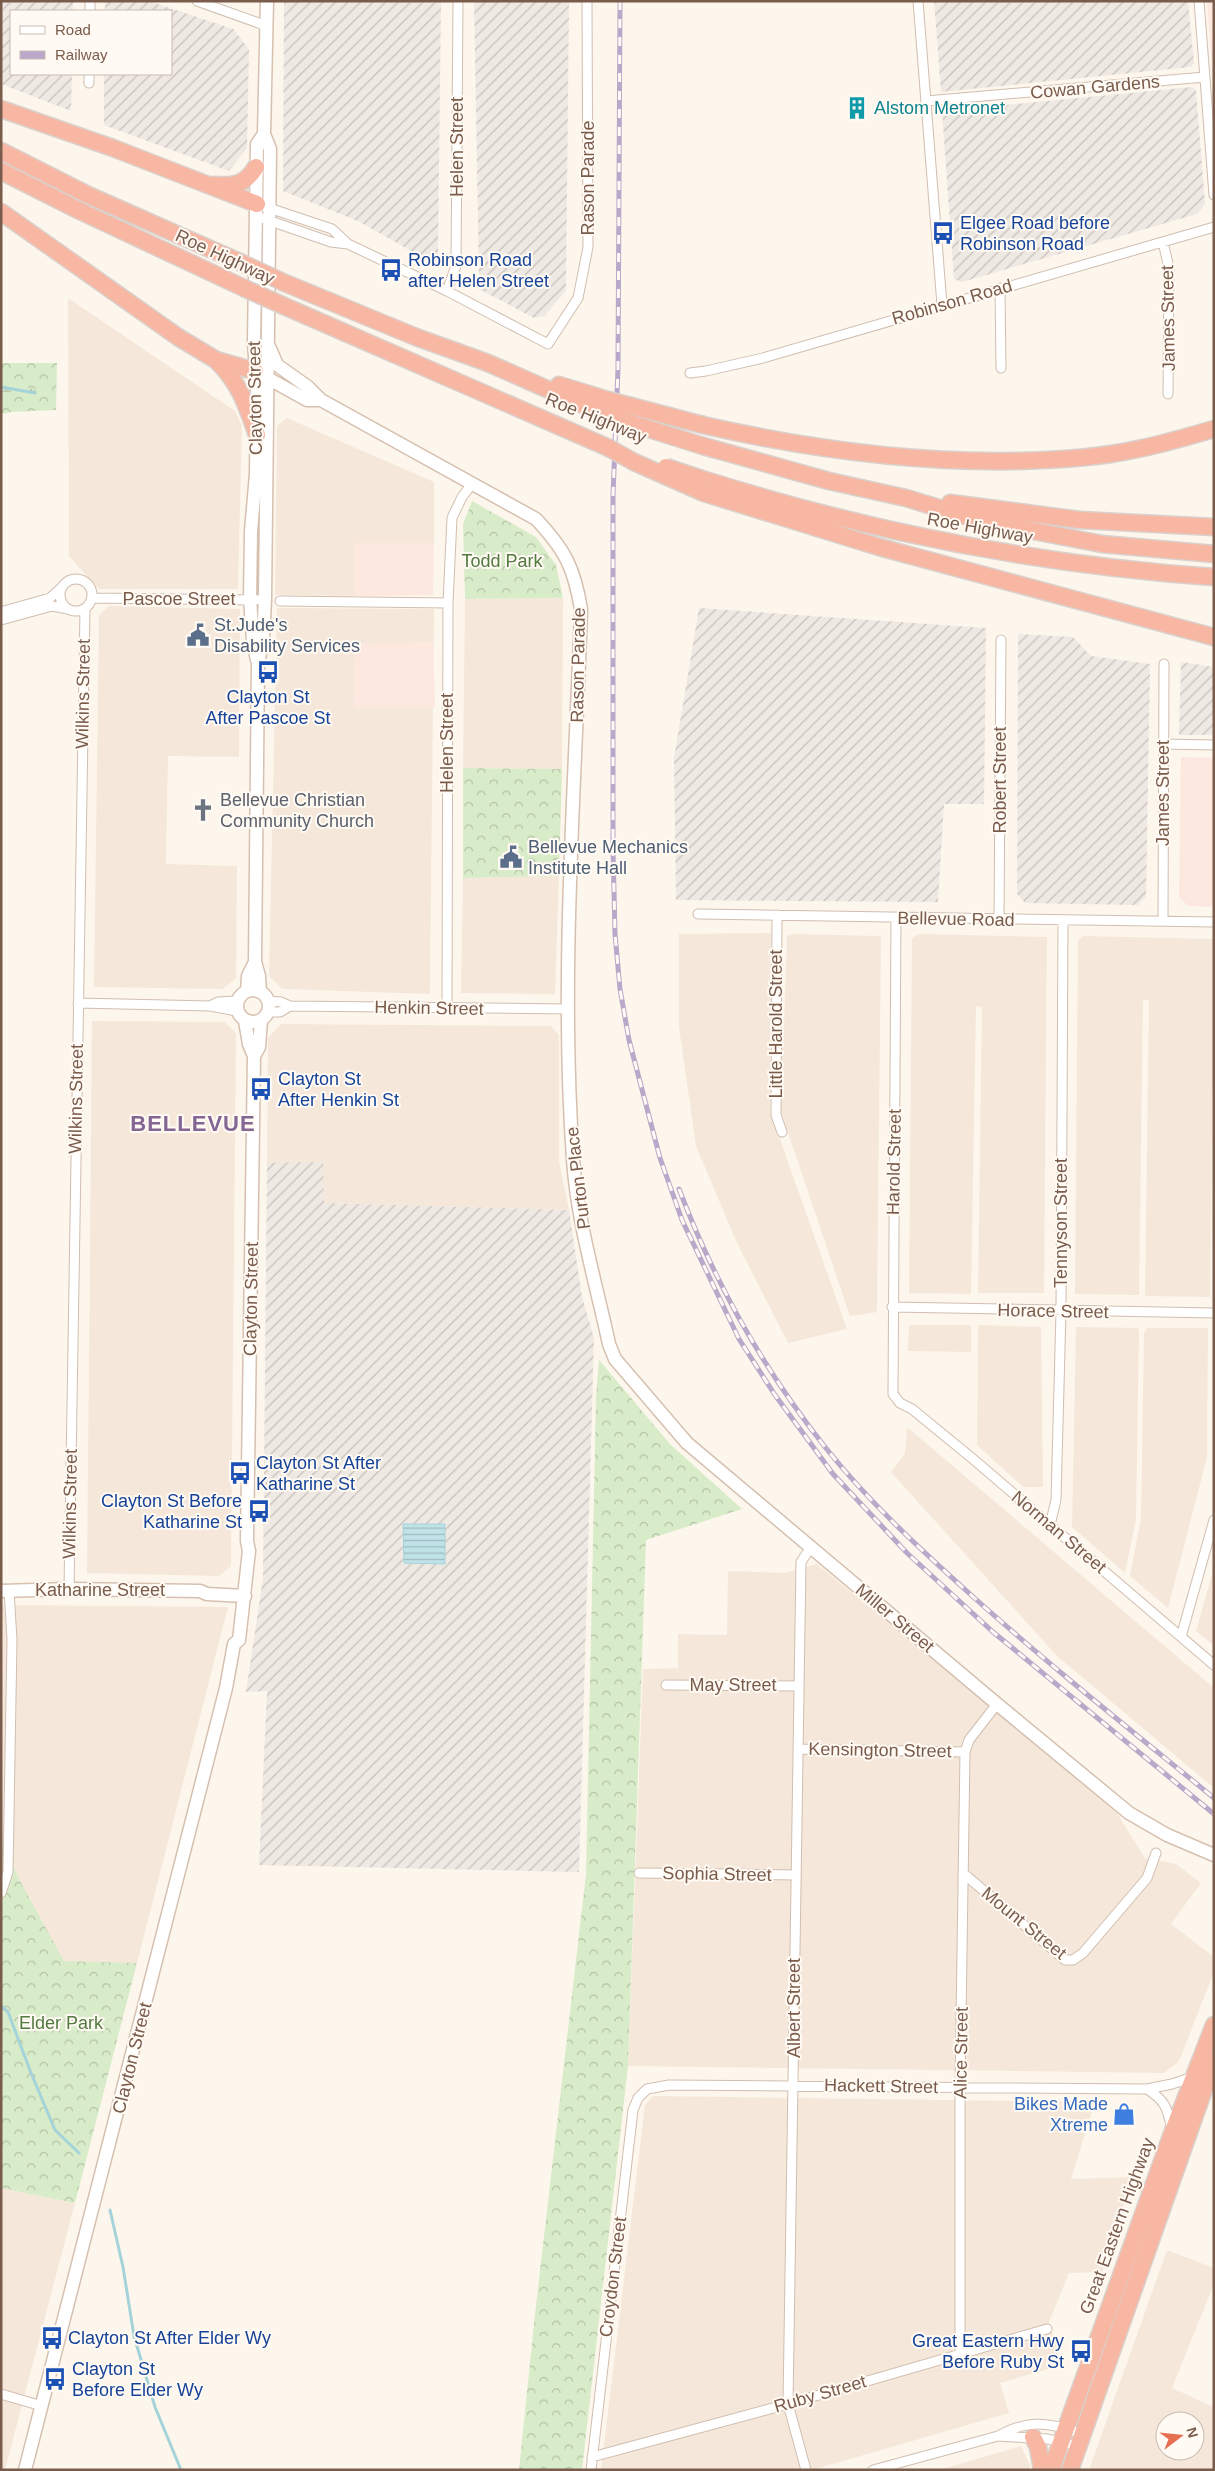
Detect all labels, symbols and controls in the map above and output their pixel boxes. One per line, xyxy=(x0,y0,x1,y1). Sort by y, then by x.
legend xyxy=(10,10,172,75)
text: Road xyxy=(55,21,91,38)
text: Railway xyxy=(55,46,108,63)
street label: Cowan Gardens xyxy=(1029,71,1161,103)
building icon: Alstom Metronet xyxy=(844,95,870,121)
street label: Helen Street xyxy=(447,97,467,197)
place label: Alstom Metronet xyxy=(874,98,1005,118)
street label: Rason Parade xyxy=(578,120,598,236)
place label: Elgee Road before Robinson Road xyxy=(960,213,1110,254)
bus stop icon: Elgee Road before Robinson Road xyxy=(930,220,956,246)
street label: Roe Highway xyxy=(172,225,278,289)
place label: Robinson Road after Helen Street xyxy=(408,250,549,291)
bus stop icon: Robinson Road after Helen Street xyxy=(378,257,404,283)
street label: James Street xyxy=(1157,265,1179,371)
street label: Robinson Road xyxy=(890,275,1014,329)
street label: Clayton Street xyxy=(244,341,266,455)
street label: Roe Highway xyxy=(543,389,649,447)
street label: Roe Highway xyxy=(926,509,1034,547)
park label: Todd Park xyxy=(461,551,544,571)
street label: Pascoe Street xyxy=(122,589,236,609)
street label: Rason Parade xyxy=(567,607,589,723)
place label: St.Jude's Disability Services xyxy=(214,615,360,656)
public building icon: St.Jude's Disability Services xyxy=(185,622,211,648)
street label: Wilkins Street xyxy=(72,639,94,749)
bus stop icon: Clayton St After Pascoe St xyxy=(255,659,281,685)
place label: Clayton St After Pascoe St xyxy=(205,687,331,728)
street label: Helen Street xyxy=(437,693,457,793)
street label: Robert Street xyxy=(990,726,1010,834)
street label: James Street xyxy=(1153,740,1173,846)
place label: Bellevue Christian Community Church xyxy=(220,790,374,831)
church icon: Bellevue Christian Community Church xyxy=(190,797,216,823)
place label: Bellevue Mechanics Institute Hall xyxy=(528,837,688,878)
public building icon: Bellevue Mechanics Institute Hall xyxy=(498,844,524,870)
street label: Bellevue Road xyxy=(897,908,1015,930)
street label: Little Harold Street xyxy=(766,949,786,1099)
street label: Henkin Street xyxy=(374,997,484,1019)
street label: Wilkins Street xyxy=(65,1044,87,1154)
place label: Clayton St After Henkin St xyxy=(278,1069,399,1110)
bus stop icon: Clayton St After Henkin St xyxy=(248,1076,274,1102)
street label: Harold Street xyxy=(883,1109,905,1215)
district label: BELLEVUE xyxy=(130,1111,256,1136)
street label: Purton Place xyxy=(562,1126,594,1230)
street label: Tennyson Street xyxy=(1051,1158,1071,1288)
street label: Clayton Street xyxy=(240,1242,262,1356)
street label: Horace Street xyxy=(997,1300,1109,1322)
street label: Wilkins Street xyxy=(59,1449,81,1559)
place label: Clayton St After Katharine St xyxy=(256,1453,381,1494)
bus stop icon: Clayton St After Katharine St xyxy=(227,1460,253,1486)
street label: Norman Street xyxy=(1008,1487,1110,1577)
place label: Clayton St Before Katharine St xyxy=(101,1491,242,1532)
bus stop icon: Clayton St Before Katharine St xyxy=(246,1498,272,1524)
street label: Miller Street xyxy=(852,1579,938,1657)
street label: Katharine Street xyxy=(35,1580,165,1600)
street label: May Street xyxy=(689,1675,777,1695)
street label: Kensington Street xyxy=(808,1739,952,1761)
street label: Sophia Street xyxy=(662,1863,772,1885)
street label: Mount Street xyxy=(978,1883,1070,1963)
street label: Albert Street xyxy=(784,1958,804,2058)
street label: Clayton Street xyxy=(108,2000,156,2116)
street label: Alice Street xyxy=(950,2007,972,2099)
park label: Elder Park xyxy=(19,2013,104,2033)
street label: Hackett Street xyxy=(824,2075,938,2097)
place label: Bikes Made Xtreme xyxy=(1014,2094,1108,2135)
shop icon: Bikes Made Xtreme xyxy=(1111,2101,1137,2127)
street label: Great Eastern Highway xyxy=(1076,2135,1158,2317)
street label: Croydon Street xyxy=(596,2216,630,2338)
bus stop icon: Clayton St After Elder Wy xyxy=(39,2325,65,2351)
place label: Clayton St After Elder Wy xyxy=(68,2328,271,2348)
place label: Great Eastern Hwy Before Ruby St xyxy=(912,2331,1064,2372)
bus stop icon: Great Eastern Hwy Before Ruby St xyxy=(1068,2338,1094,2364)
place label: Clayton St Before Elder Wy xyxy=(72,2359,203,2400)
bus stop icon: Clayton St Before Elder Wy xyxy=(42,2366,68,2392)
street label: Ruby Street xyxy=(772,2371,868,2417)
north arrow xyxy=(1155,2411,1205,2461)
text: N xyxy=(1183,2425,1202,2439)

